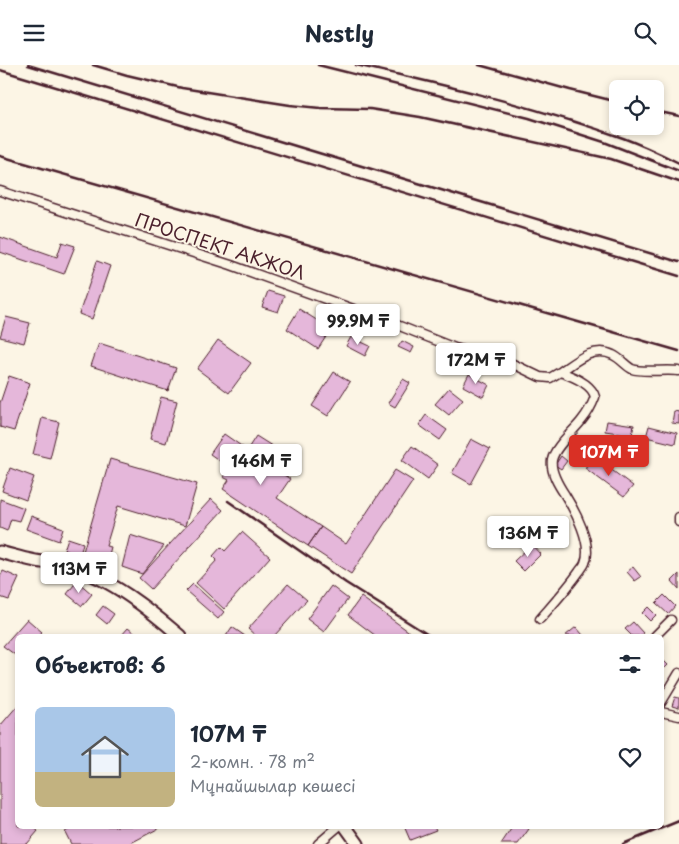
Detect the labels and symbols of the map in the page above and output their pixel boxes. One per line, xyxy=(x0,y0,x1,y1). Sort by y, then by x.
street label: ПРОСПЕКТ АКЖОЛ xyxy=(132,205,309,286)
pin: 99.9M ₸ xyxy=(312,303,404,346)
pin: 172M ₸ xyxy=(435,343,517,385)
pin: 107M ₸ xyxy=(568,435,650,477)
pin: 146M ₸ xyxy=(220,443,302,486)
pin: 136M ₸ xyxy=(487,515,569,558)
pin: 113M ₸ xyxy=(38,551,120,594)

